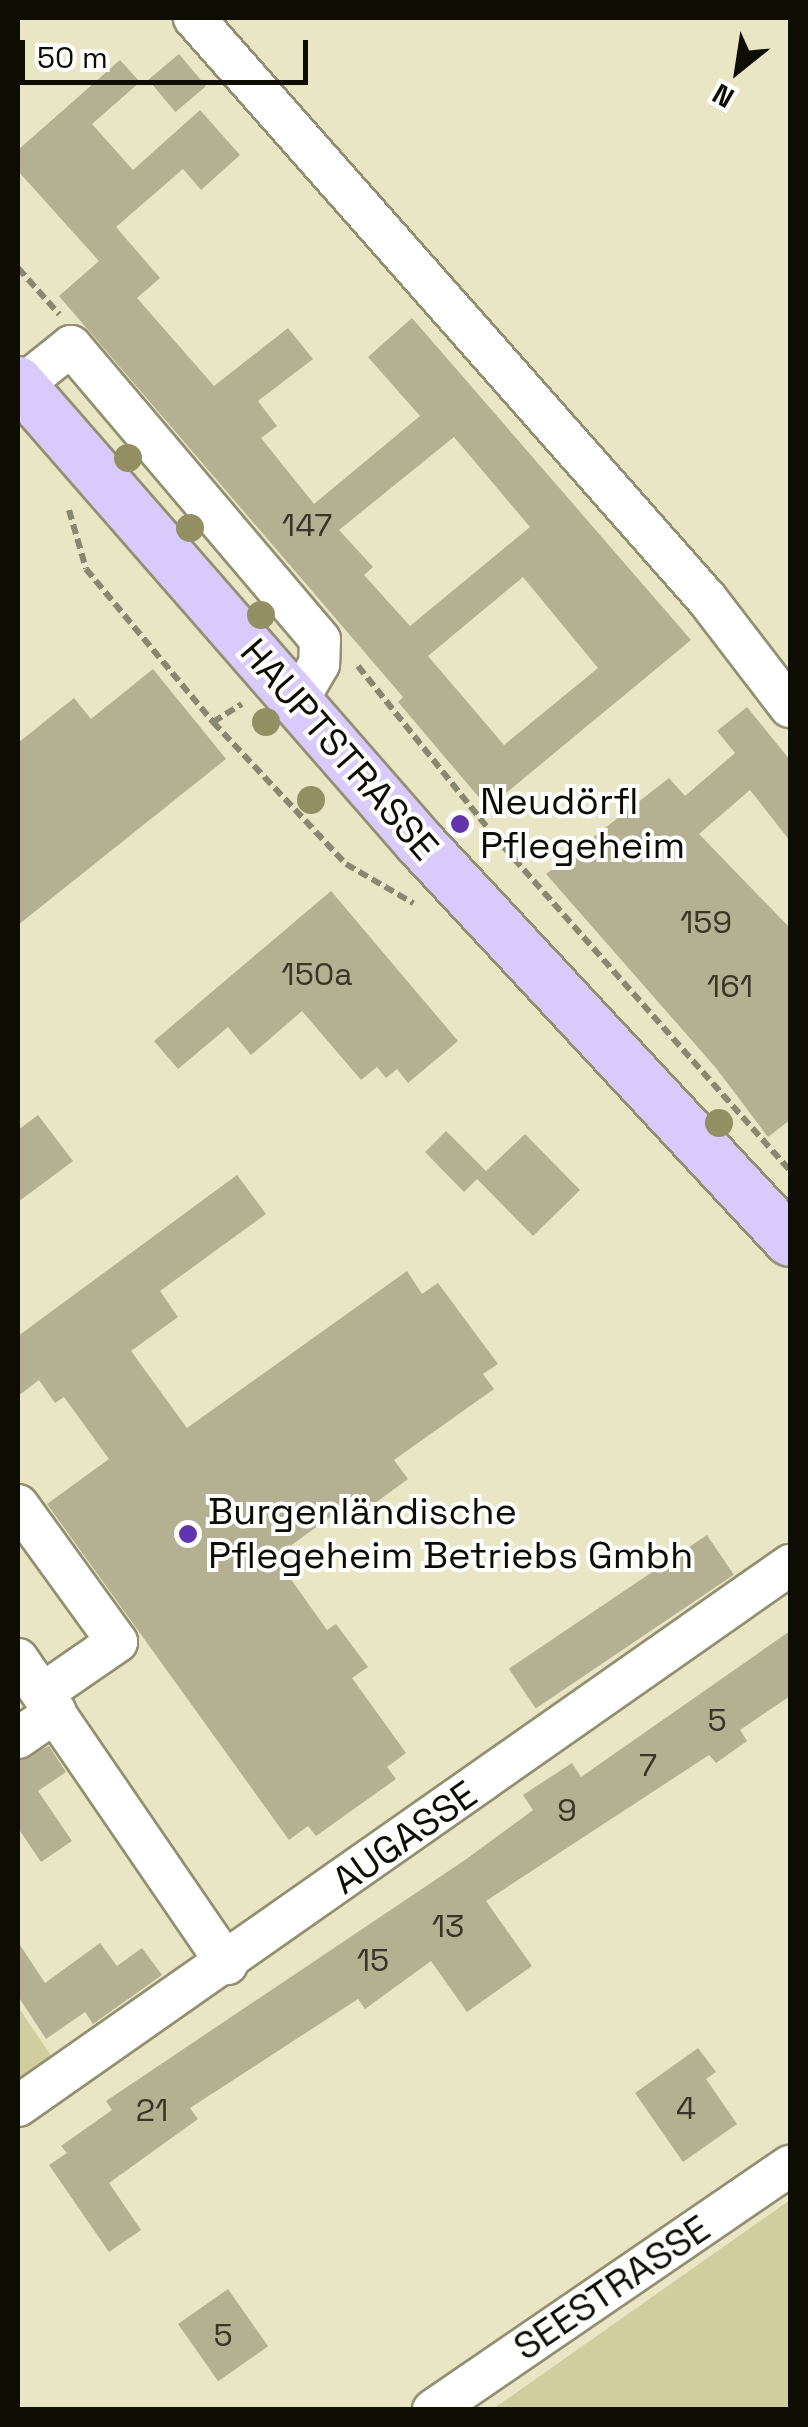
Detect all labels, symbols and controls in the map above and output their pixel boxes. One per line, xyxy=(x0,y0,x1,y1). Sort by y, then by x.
scale bar xyxy=(25,20,312,82)
north arrow xyxy=(688,20,788,120)
text: 50 m xyxy=(37,38,108,77)
text: N xyxy=(706,76,740,116)
house number: 147 xyxy=(282,506,332,544)
street label: HAUPTSTRASSE xyxy=(230,630,448,870)
place label: Neudörfl Pflegeheim xyxy=(480,779,685,868)
marker: Neudörfl Pflegeheim xyxy=(449,813,471,835)
house number: 159 xyxy=(680,903,732,941)
house number: 150a xyxy=(281,955,353,993)
house number: 161 xyxy=(707,967,753,1005)
place label: Burgenländische Pflegeheim Betriebs Gmbh xyxy=(208,1489,693,1578)
marker: Burgenländische Pflegeheim Betriebs Gmbh xyxy=(177,1523,199,1545)
house number: 5 xyxy=(707,1701,727,1739)
house number: 7 xyxy=(639,1746,657,1784)
street label: AUGASSE xyxy=(324,1772,486,1904)
house number: 9 xyxy=(557,1791,577,1829)
house number: 13 xyxy=(432,1907,464,1945)
house number: 15 xyxy=(357,1941,389,1979)
house number: 4 xyxy=(676,2089,696,2127)
house number: 21 xyxy=(136,2091,168,2129)
street label: SEESTRASSE xyxy=(505,2206,719,2370)
house number: 5 xyxy=(213,2316,233,2354)

